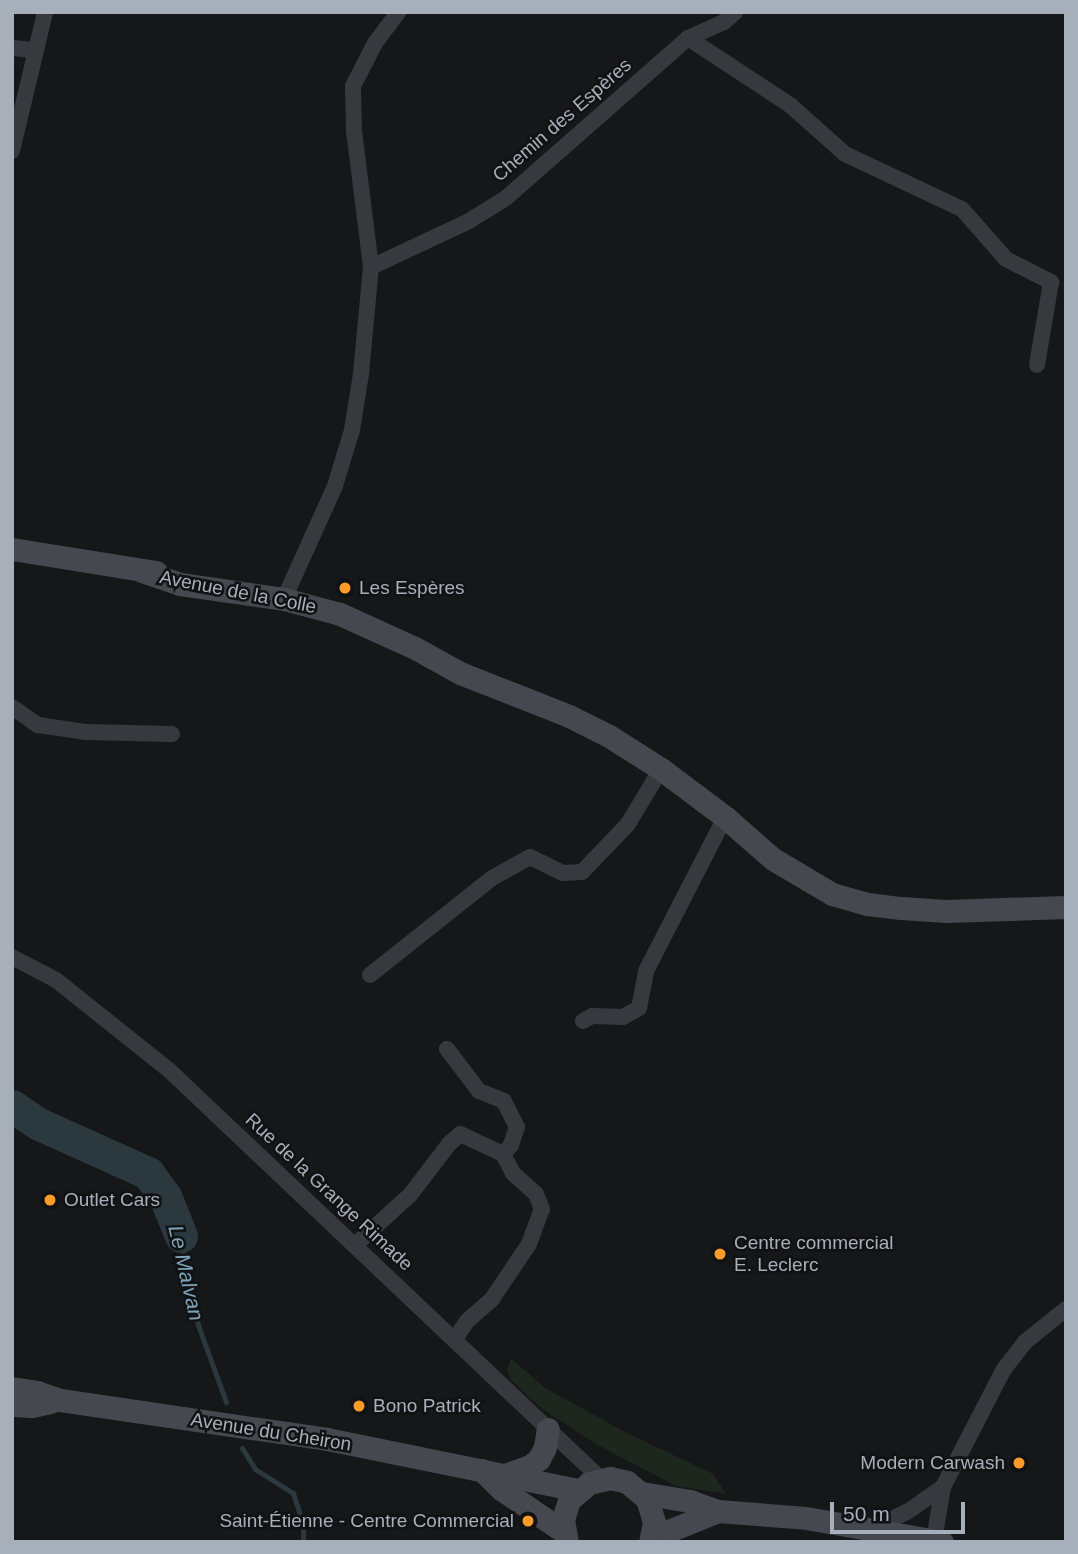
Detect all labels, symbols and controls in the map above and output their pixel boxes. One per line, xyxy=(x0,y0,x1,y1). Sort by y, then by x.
street label: Chemin des Espères xyxy=(488,54,636,186)
street label: Avenue de la Colle xyxy=(158,566,318,618)
place label: Les Espères xyxy=(359,577,465,599)
marker: Les Espères xyxy=(337,580,353,596)
street label: Rue de la Grange Rimade xyxy=(241,1108,417,1276)
place label: Outlet Cars xyxy=(64,1189,160,1211)
marker: Outlet Cars xyxy=(42,1192,58,1208)
water label: Le Malvan xyxy=(163,1223,209,1323)
place label: Centre commercial E. Leclerc xyxy=(734,1232,893,1276)
marker: Centre commercial E. Leclerc xyxy=(712,1246,728,1262)
place label: Bono Patrick xyxy=(373,1395,481,1417)
marker: Bono Patrick xyxy=(351,1398,367,1414)
street label: Avenue du Cheiron xyxy=(189,1408,353,1456)
place label: Modern Carwash xyxy=(860,1452,1005,1474)
marker: Modern Carwash xyxy=(1011,1455,1027,1471)
scale bar xyxy=(833,1488,968,1532)
text: 50 m xyxy=(843,1502,890,1525)
place label: Saint-Étienne - Centre Commercial xyxy=(219,1510,514,1532)
marker: Saint-Étienne - Centre Commercial xyxy=(520,1513,536,1529)

